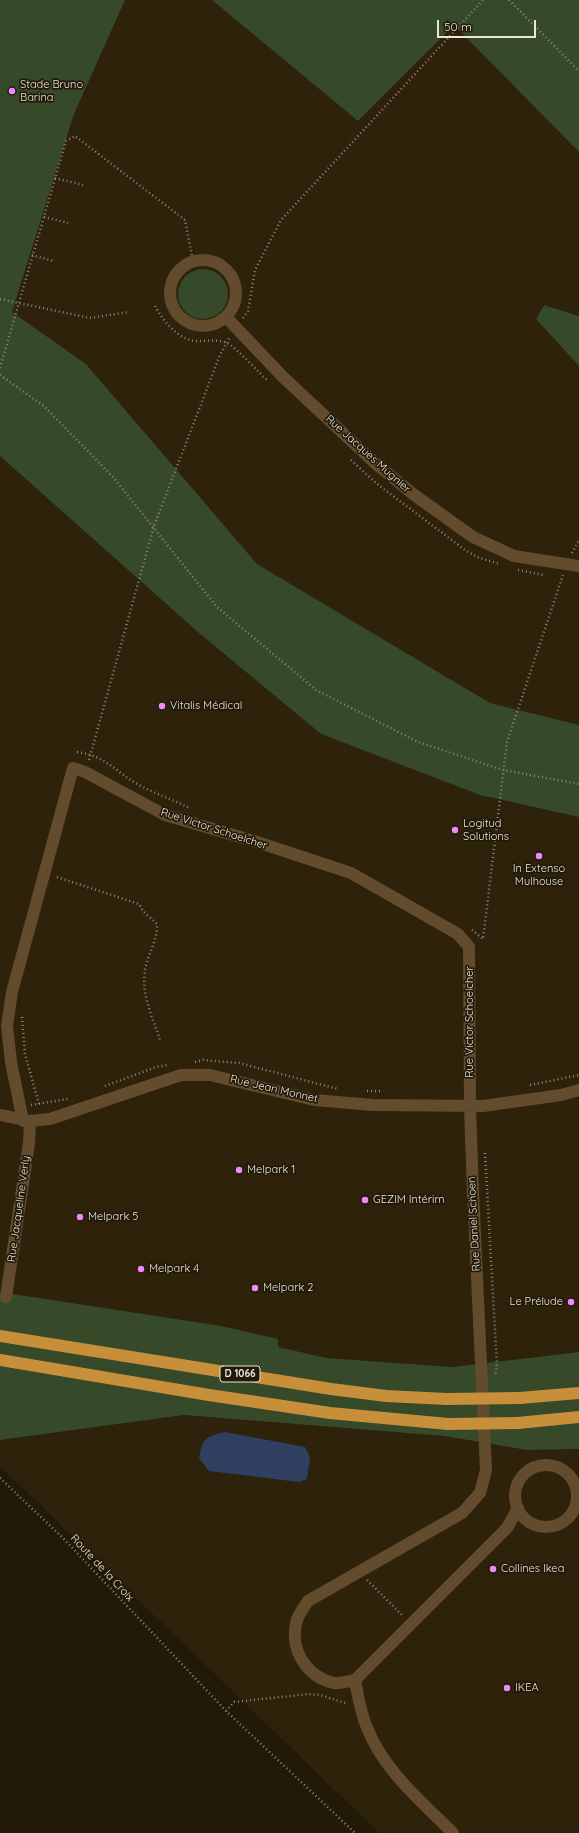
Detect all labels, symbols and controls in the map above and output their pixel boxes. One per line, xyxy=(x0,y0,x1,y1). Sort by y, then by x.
scale bar xyxy=(439,12,538,38)
text: 50 m xyxy=(444,19,472,34)
place label: Stade Bruno Barina xyxy=(20,78,83,104)
marker: Stade Bruno Barina xyxy=(7,86,17,96)
street label: Rue Jacques Mugnier xyxy=(323,412,413,496)
place label: Vitalis Médical xyxy=(170,699,242,713)
marker: Vitalis Médical xyxy=(157,701,167,711)
street label: Rue Victor Schoelcher xyxy=(159,806,269,852)
place label: Logitud Solutions xyxy=(463,817,509,843)
marker: Logitud Solutions xyxy=(450,825,460,835)
marker: In Extenso Mulhouse xyxy=(534,851,544,861)
place label: In Extenso Mulhouse xyxy=(513,862,565,888)
street label: Rue Victor Schoelcher xyxy=(463,966,477,1078)
street label: Rue Jean Monnet xyxy=(229,1072,319,1106)
street label: Rue Jacqueline Verly xyxy=(5,1155,33,1263)
place label: Melpark 1 xyxy=(247,1163,295,1177)
marker: Melpark 1 xyxy=(234,1165,244,1175)
street label: Rue Daniel Schoen xyxy=(465,1176,483,1272)
place label: GEZIM Intérim xyxy=(373,1193,444,1207)
marker: GEZIM Intérim xyxy=(360,1195,370,1205)
place label: Melpark 5 xyxy=(88,1210,138,1224)
marker: Melpark 5 xyxy=(75,1212,85,1222)
place label: Melpark 4 xyxy=(149,1262,199,1276)
marker: Melpark 4 xyxy=(136,1264,146,1274)
place label: Melpark 2 xyxy=(263,1281,313,1295)
marker: Melpark 2 xyxy=(250,1283,260,1293)
place label: Le Prélude xyxy=(510,1295,563,1309)
marker: Le Prélude xyxy=(566,1297,576,1307)
road number: D 1066 xyxy=(220,1366,260,1382)
street label: Route de la Croix xyxy=(68,1532,136,1604)
place label: Collines Ikea xyxy=(501,1562,564,1576)
marker: Collines Ikea xyxy=(488,1564,498,1574)
place label: IKEA xyxy=(515,1681,539,1695)
marker: IKEA xyxy=(502,1683,512,1693)

